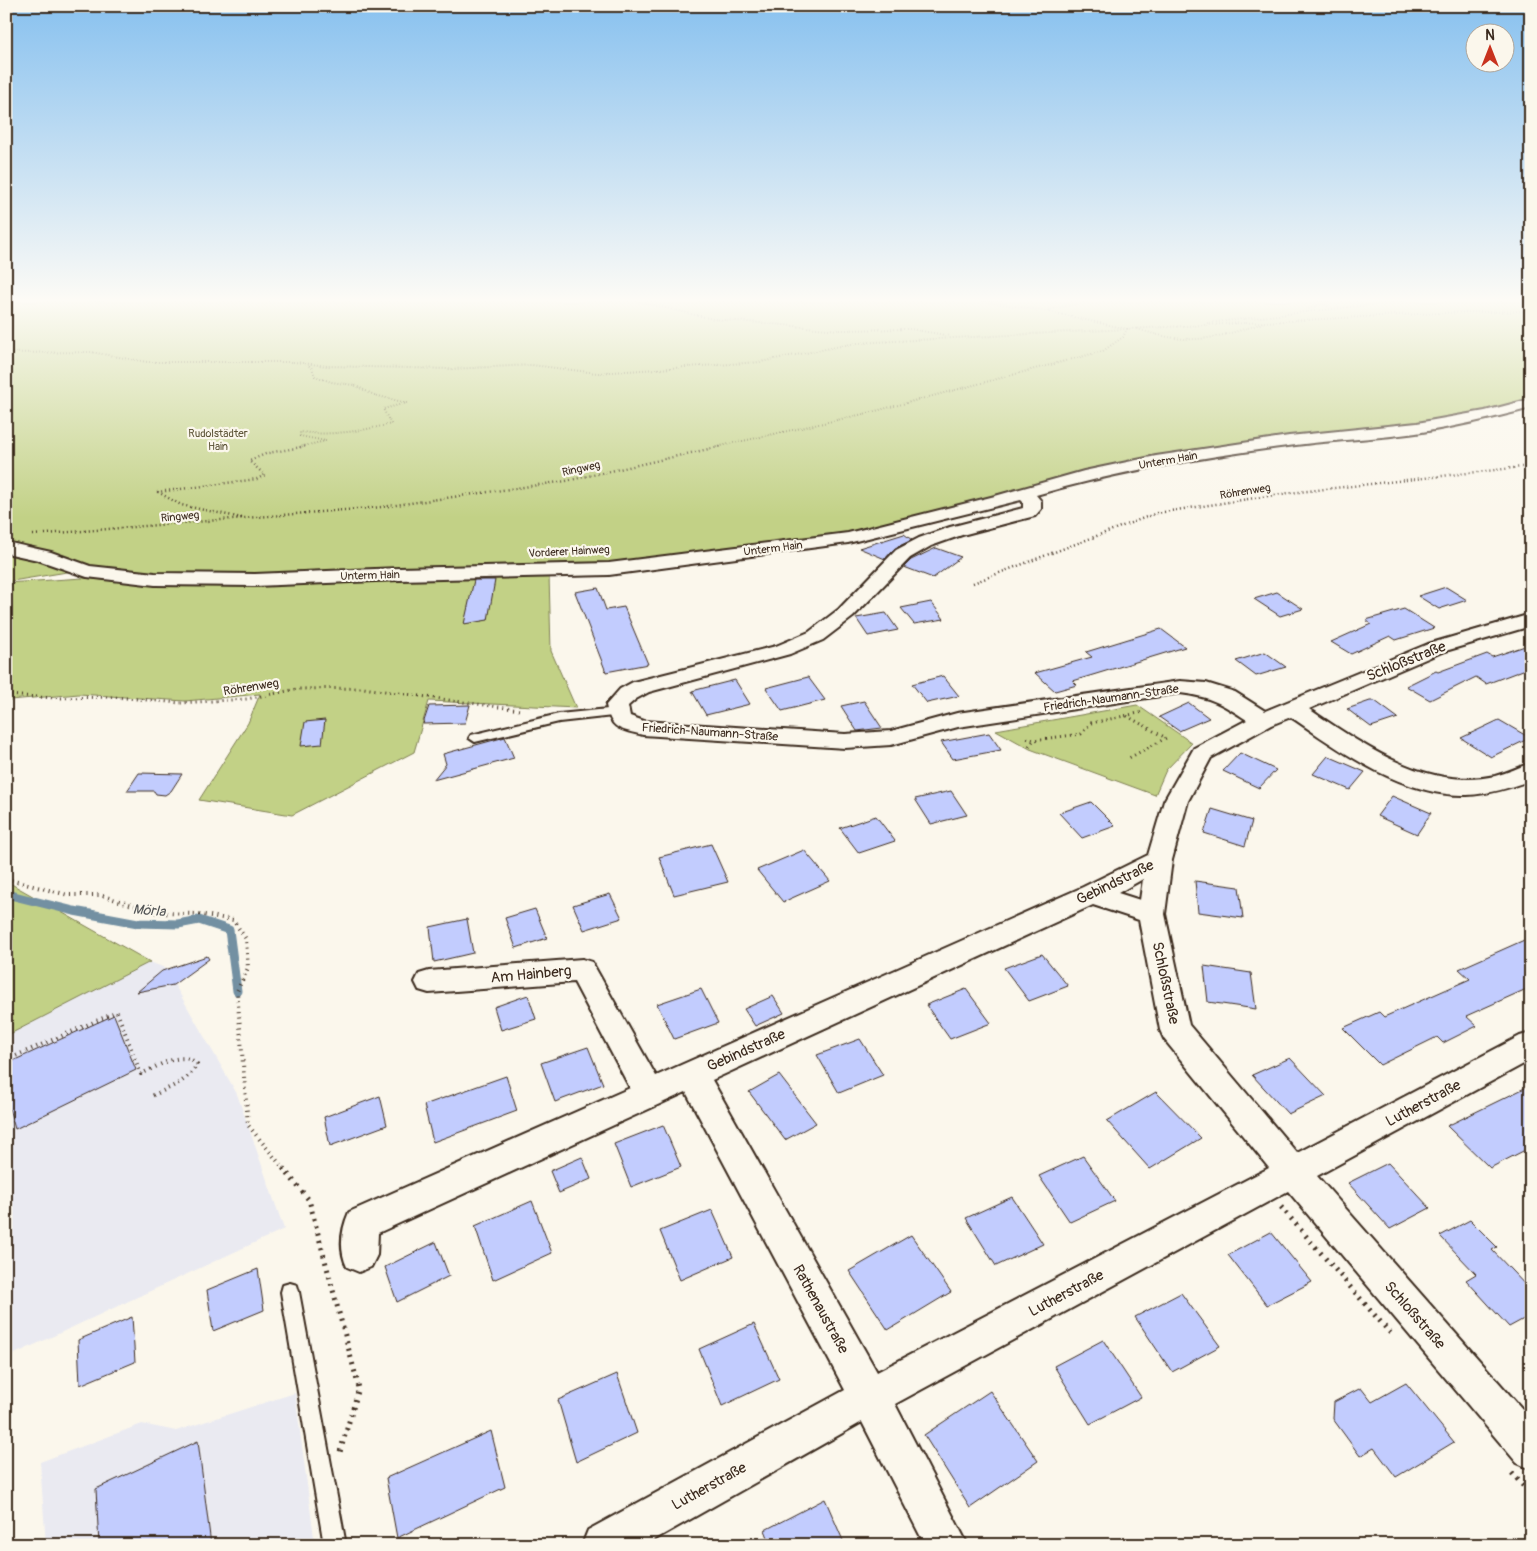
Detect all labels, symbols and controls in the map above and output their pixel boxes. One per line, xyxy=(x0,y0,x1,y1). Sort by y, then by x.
north arrow xyxy=(1464,22,1514,72)
text: N xyxy=(1485,27,1495,44)
park label: Rudolstädter Hain xyxy=(188,427,248,453)
street label: Unterm Hain xyxy=(1138,449,1199,472)
street label: Ringweg xyxy=(561,458,602,479)
street label: Röhrenweg xyxy=(1219,481,1272,502)
street label: Ringweg xyxy=(160,508,200,525)
street label: Unterm Hain xyxy=(743,538,803,559)
street label: Vorderer Hainweg xyxy=(528,543,610,560)
street label: Unterm Hain xyxy=(340,568,400,583)
street label: Schloßstraße xyxy=(1364,637,1449,686)
street label: Röhrenweg xyxy=(222,676,280,699)
street label: Friedrich-Naumann-Straße xyxy=(1042,682,1180,715)
street label: Friedrich-Naumann-Straße xyxy=(641,720,779,745)
street label: Gebindstraße xyxy=(1073,855,1158,909)
water label: Mörla xyxy=(132,901,167,920)
street label: Schloßstraße xyxy=(1148,940,1184,1027)
street label: Am Hainberg xyxy=(490,961,572,987)
street label: Gebindstraße xyxy=(704,1025,789,1076)
street label: Lutherstraße xyxy=(1382,1075,1465,1131)
street label: Rathenaustraße xyxy=(788,1261,853,1358)
street label: Lutherstraße xyxy=(1025,1265,1108,1321)
street label: Schloßstraße xyxy=(1380,1277,1450,1354)
street label: Lutherstraße xyxy=(669,1458,750,1515)

